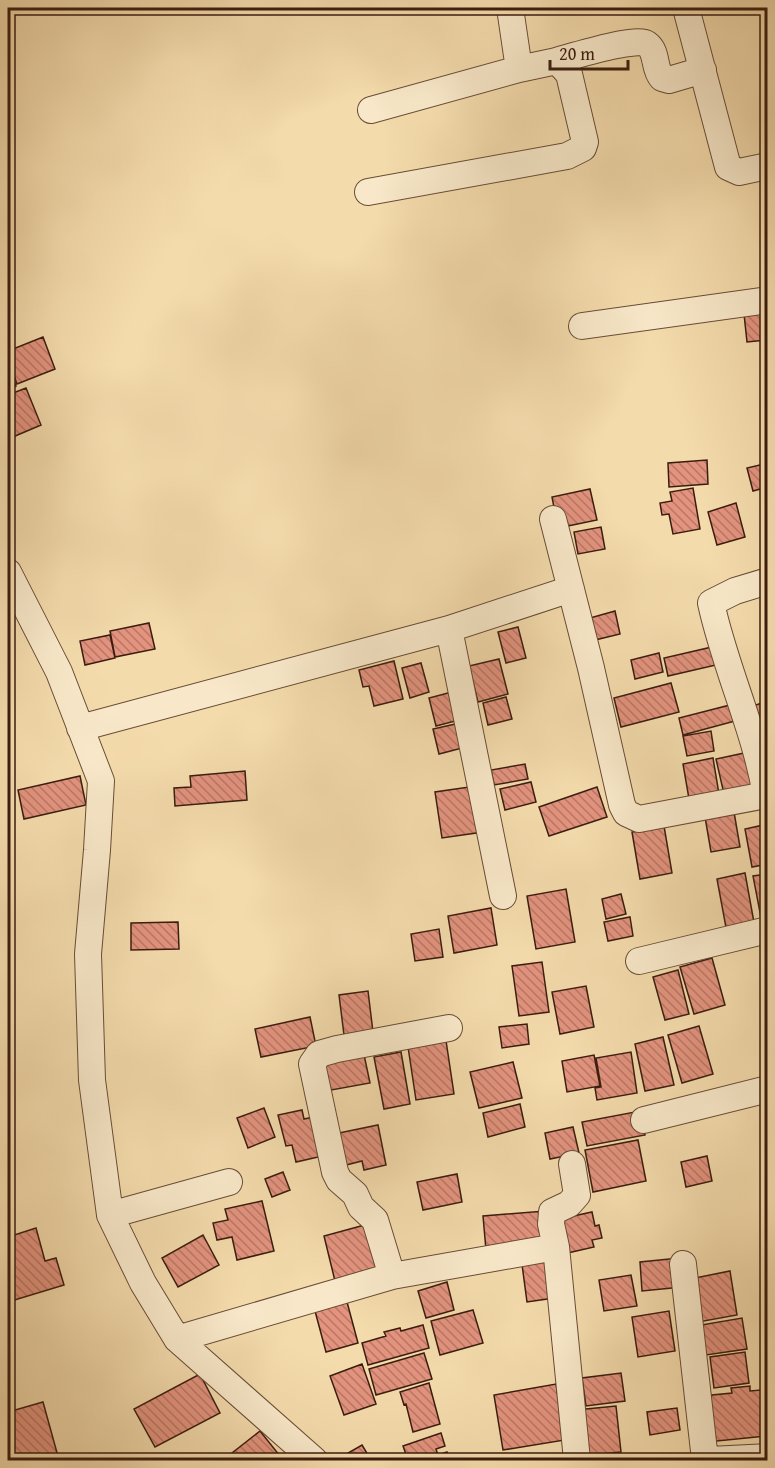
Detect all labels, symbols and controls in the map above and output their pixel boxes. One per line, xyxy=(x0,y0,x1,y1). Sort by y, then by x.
scale bar xyxy=(550,33,628,71)
text: 20 m xyxy=(559,40,595,67)

